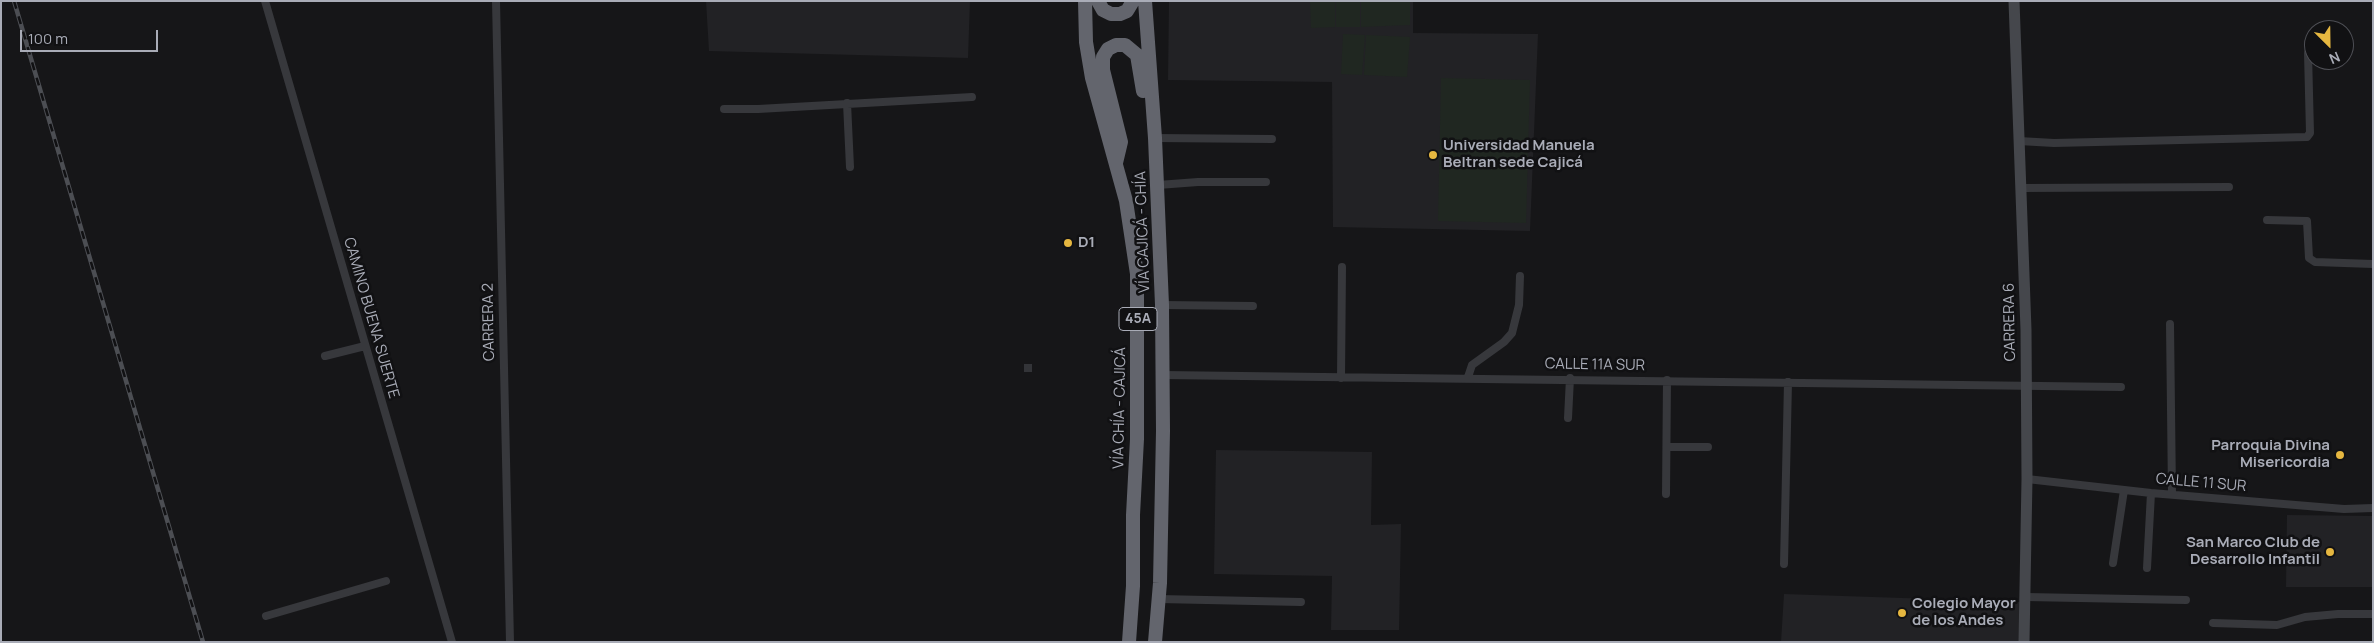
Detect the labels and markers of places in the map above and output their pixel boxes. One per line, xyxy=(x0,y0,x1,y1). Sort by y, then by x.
place label: Universidad Manuela Beltran sede Cajicá xyxy=(1443,137,1595,172)
marker: Universidad Manuela Beltran sede Cajicá xyxy=(1427,149,1439,161)
place label: D1 xyxy=(1078,234,1095,252)
marker: D1 xyxy=(1062,237,1074,249)
place label: Parroquia Divina Misericordia xyxy=(2211,437,2330,472)
marker: Parroquia Divina Misericordia xyxy=(2334,449,2346,461)
place label: San Marco Club de Desarrollo Infantil xyxy=(2186,534,2320,569)
marker: San Marco Club de Desarrollo Infantil xyxy=(2324,546,2336,558)
place label: Colegio Mayor de los Andes xyxy=(1912,595,2016,630)
marker: Colegio Mayor de los Andes xyxy=(1896,607,1908,619)

